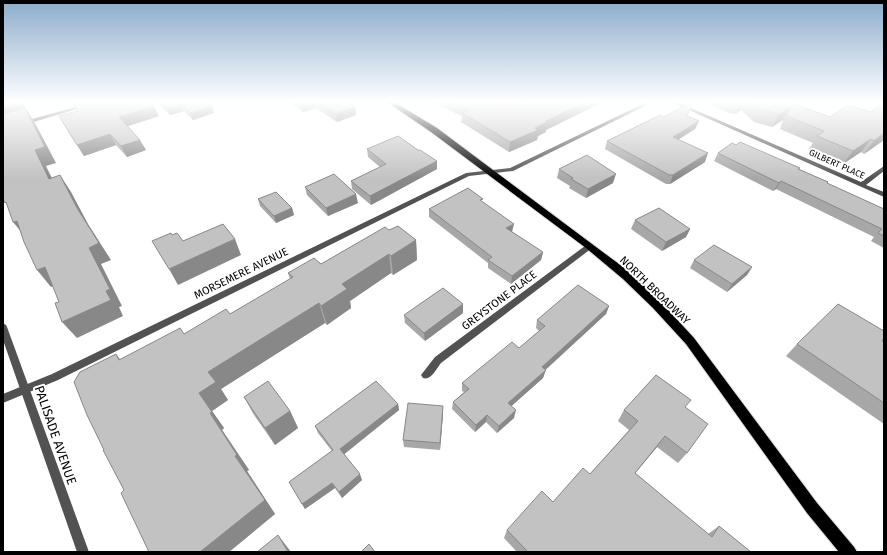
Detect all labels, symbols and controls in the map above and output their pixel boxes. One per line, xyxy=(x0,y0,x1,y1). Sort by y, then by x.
street label: GILBERT PLACE xyxy=(808,147,867,181)
street label: MORSEMERE AVENUE xyxy=(192,245,291,302)
street label: NORTH BROADWAY xyxy=(617,253,693,327)
street label: GREYSTONE PLACE xyxy=(459,268,539,333)
street label: PALISADE AVENUE xyxy=(32,384,80,487)

